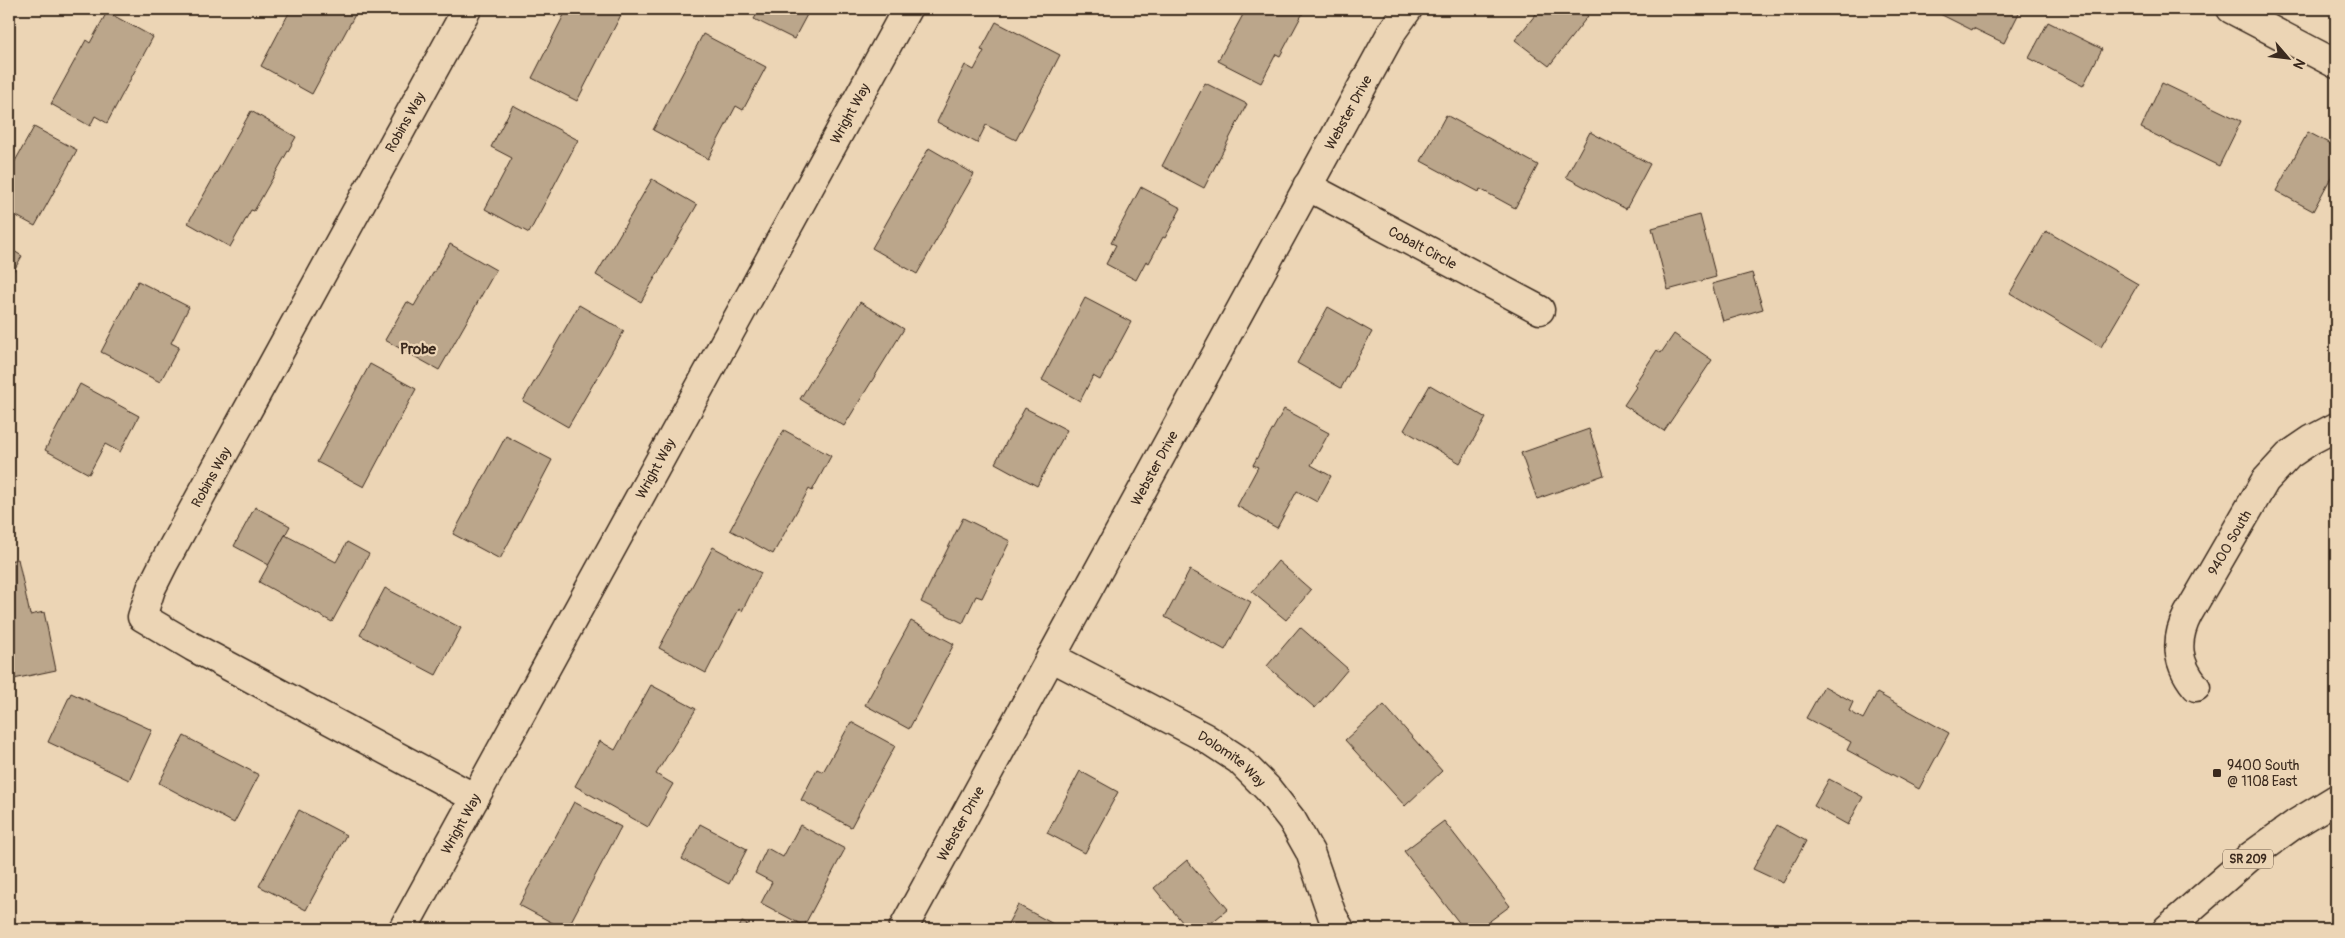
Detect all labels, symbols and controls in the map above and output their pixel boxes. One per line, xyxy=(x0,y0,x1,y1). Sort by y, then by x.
north arrow xyxy=(2262,32,2312,82)
text: N xyxy=(2289,56,2309,72)
street label: Webster Drive xyxy=(1321,72,1376,153)
street label: Wright Way xyxy=(827,80,874,147)
street label: Robins Way xyxy=(382,89,429,155)
street label: Cobalt Circle xyxy=(1385,223,1460,273)
district label: Probe xyxy=(400,340,437,359)
street label: Webster Drive xyxy=(1127,428,1182,509)
street label: Wright Way xyxy=(632,436,679,502)
street label: Robins Way xyxy=(188,444,235,510)
street label: 9400 South xyxy=(2204,507,2255,579)
street label: Dolomite Way xyxy=(1195,727,1269,791)
place label: 9400 South @ 1108 East xyxy=(2227,757,2299,790)
marker: 9400 South @ 1108 East xyxy=(2211,767,2223,779)
street label: Webster Drive xyxy=(934,783,988,864)
street label: Wright Way xyxy=(438,791,485,857)
road number: SR 209 xyxy=(2223,850,2273,869)

